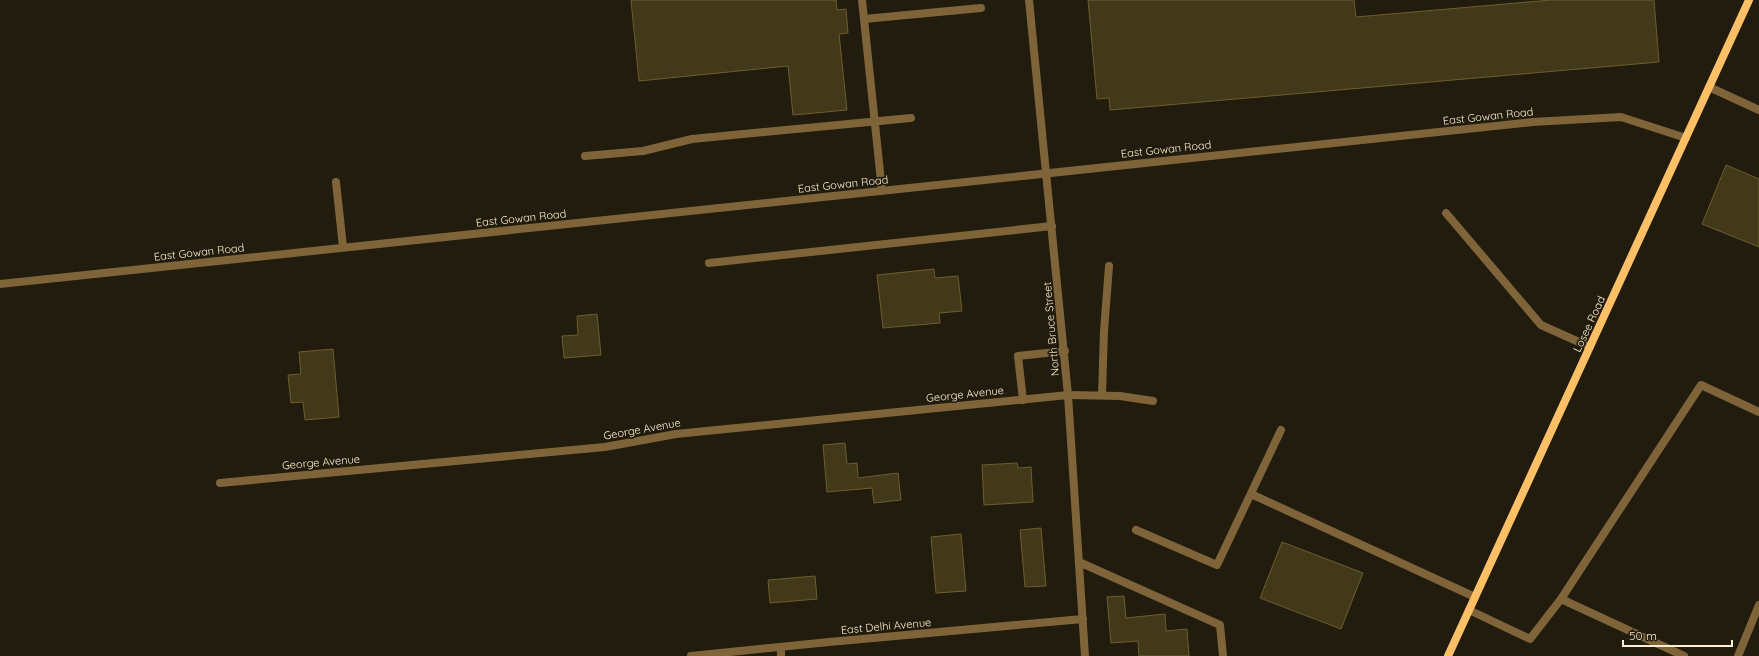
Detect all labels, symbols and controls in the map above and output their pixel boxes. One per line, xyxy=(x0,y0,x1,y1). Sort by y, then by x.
street label: East Gowan Road xyxy=(1442,104,1534,128)
street label: East Gowan Road xyxy=(1120,137,1212,161)
street label: East Gowan Road xyxy=(797,172,889,196)
street label: East Gowan Road xyxy=(475,206,567,230)
street label: East Gowan Road xyxy=(153,240,245,264)
street label: North Bruce Street xyxy=(1040,281,1062,377)
street label: Losee Road xyxy=(1570,294,1608,354)
street label: George Avenue xyxy=(925,383,1005,405)
street label: George Avenue xyxy=(602,415,682,443)
street label: George Avenue xyxy=(282,452,360,472)
street label: East Delhi Avenue xyxy=(840,615,932,637)
scale bar xyxy=(1623,622,1732,648)
text: 50 m xyxy=(1629,628,1657,643)

